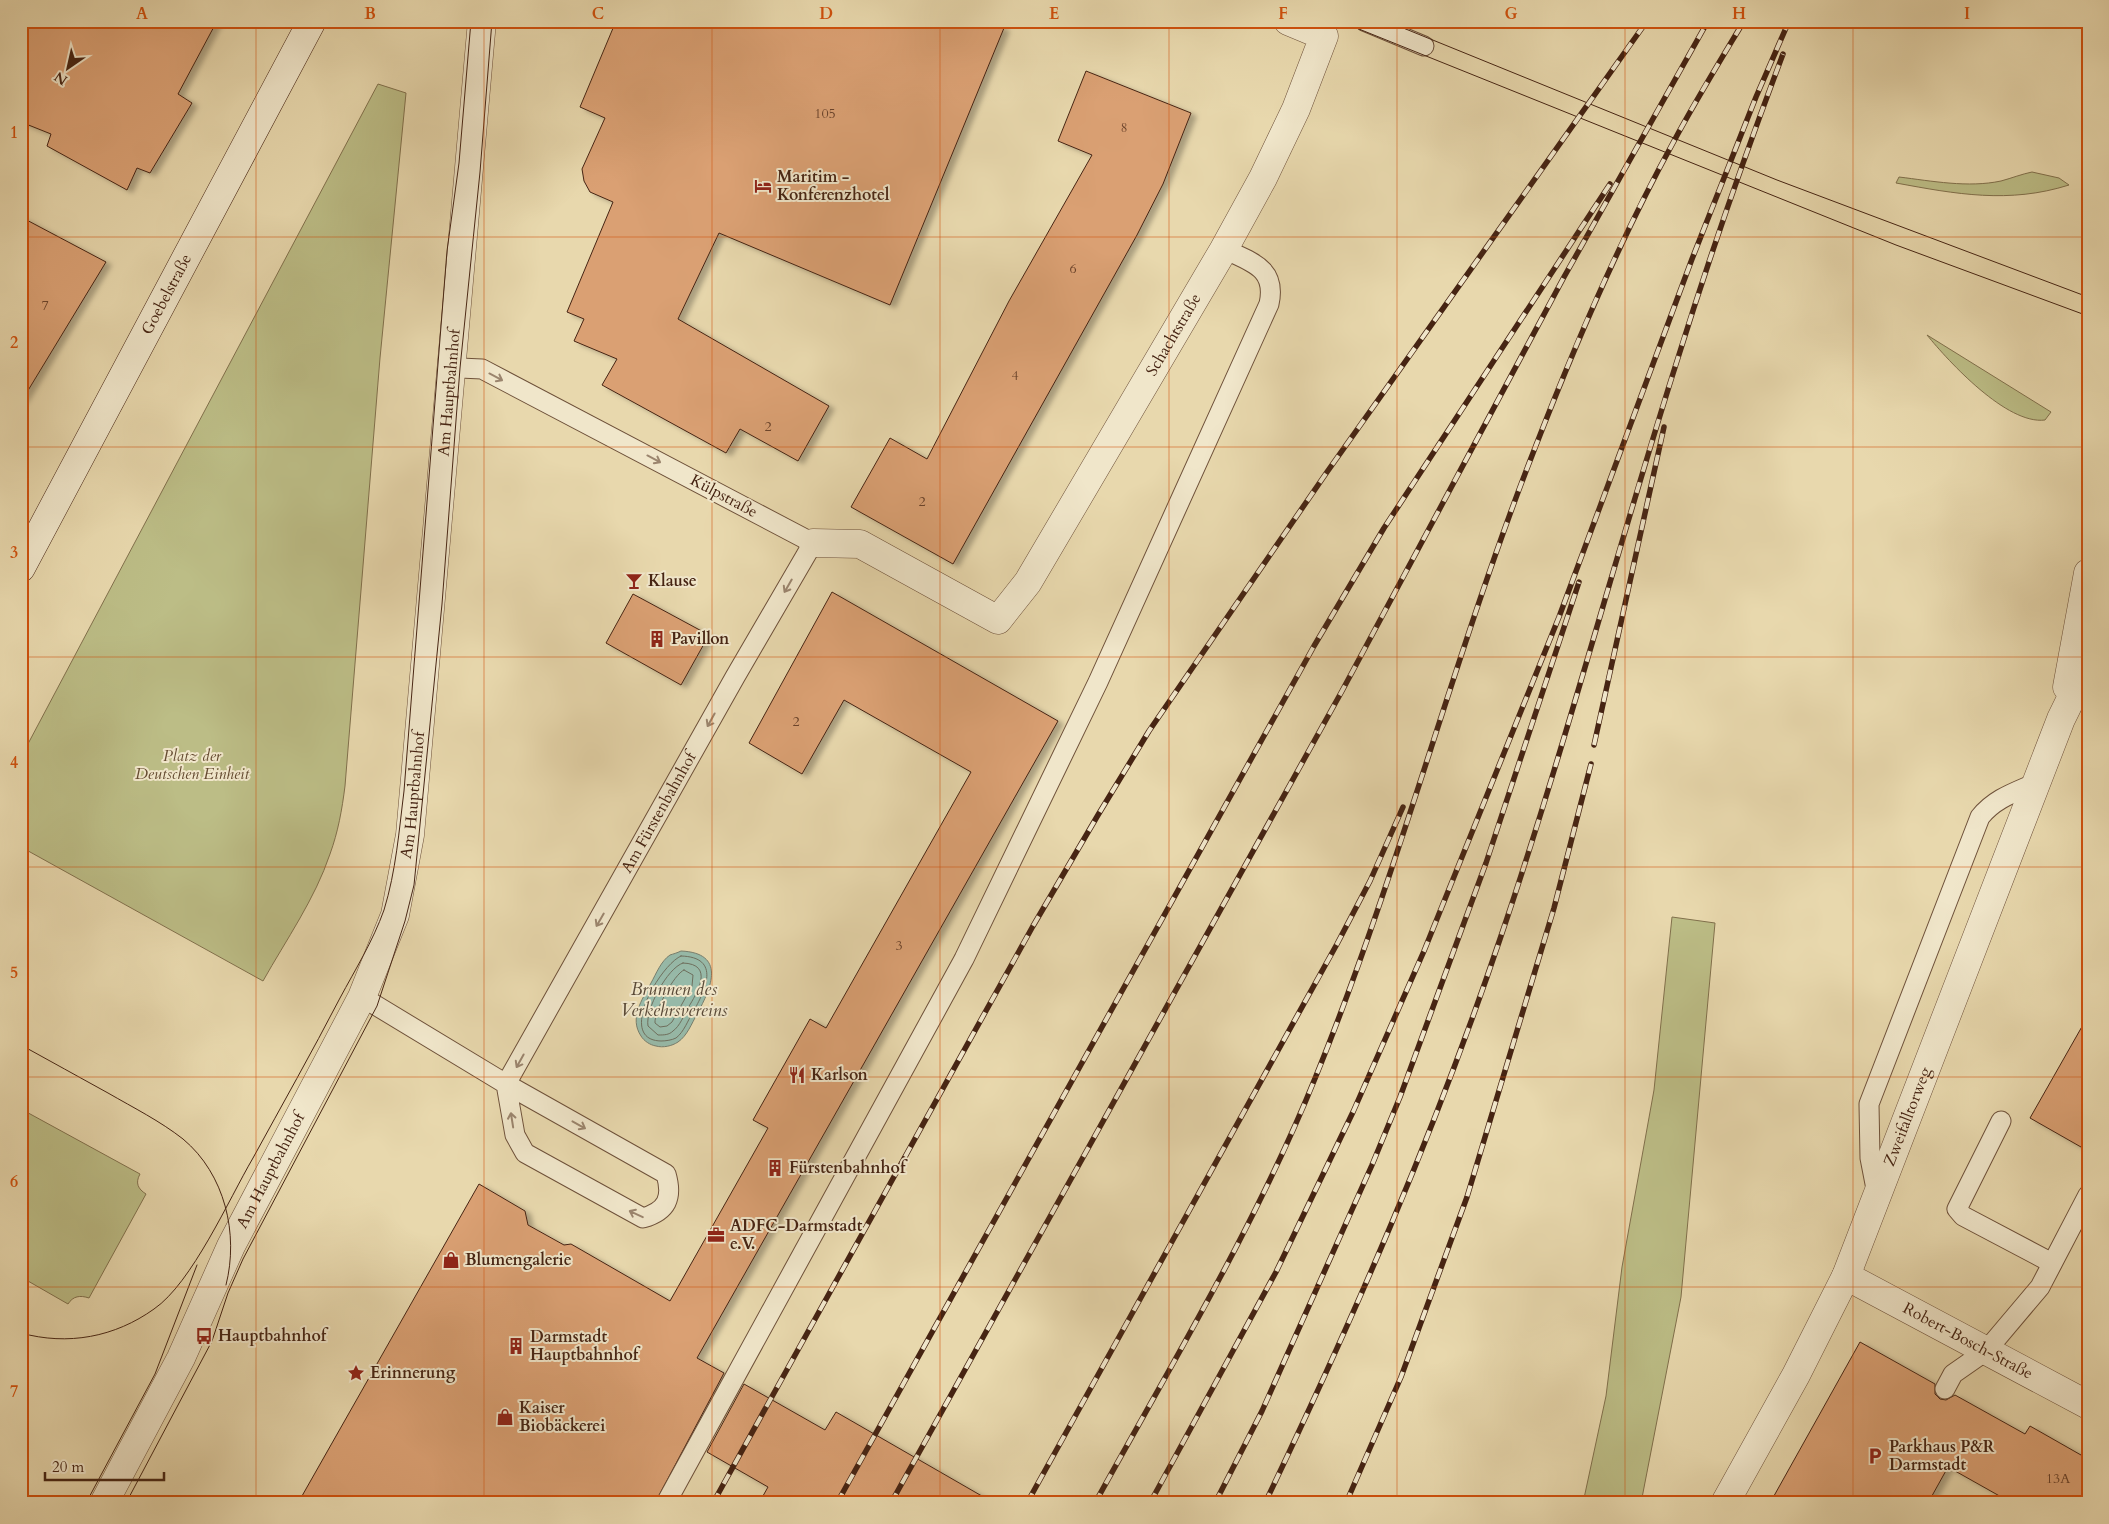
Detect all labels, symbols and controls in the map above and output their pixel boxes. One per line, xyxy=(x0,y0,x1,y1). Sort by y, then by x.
text: A xyxy=(136,3,148,25)
text: B xyxy=(364,3,376,25)
text: C xyxy=(592,3,604,25)
text: D xyxy=(819,3,833,25)
text: E xyxy=(1049,3,1059,25)
text: F xyxy=(1278,3,1288,25)
text: G xyxy=(1504,3,1518,25)
text: H xyxy=(1732,3,1746,25)
text: I xyxy=(1964,3,1970,25)
north arrow xyxy=(42,42,92,92)
text: N xyxy=(51,67,71,90)
house number: 105 xyxy=(814,104,836,123)
house number: 8 xyxy=(1120,118,1128,137)
text: 1 xyxy=(10,122,18,144)
place label: Maritim - Konferenzhotel xyxy=(777,166,890,206)
hotel icon: Maritim - Konferenzhotel xyxy=(753,176,773,196)
street label: Goebelstraße xyxy=(136,250,197,339)
house number: 6 xyxy=(1069,259,1077,278)
street label: Schachtstraße xyxy=(1141,289,1206,380)
house number: 7 xyxy=(41,296,49,315)
street label: Am Hauptbahnhof xyxy=(433,325,466,457)
text: 2 xyxy=(10,332,18,354)
house number: 4 xyxy=(1011,366,1019,385)
one-way arrow xyxy=(489,372,504,382)
house number: 2 xyxy=(764,417,772,436)
one-way arrow xyxy=(646,455,661,464)
street label: Külpstraße xyxy=(687,469,761,523)
house number: 2 xyxy=(918,492,926,511)
text: 3 xyxy=(10,542,18,564)
place label: Klause xyxy=(648,570,697,592)
bar icon: Klause xyxy=(624,571,644,591)
one-way arrow xyxy=(783,578,793,592)
place label: Pavillon xyxy=(671,628,730,650)
building icon: Pavillon xyxy=(647,629,667,649)
one-way arrow xyxy=(706,712,716,727)
house number: 2 xyxy=(792,712,800,731)
street label: Am Hauptbahnhof xyxy=(395,728,430,860)
park label: Platz der Deutschen Einheit xyxy=(135,745,249,785)
street label: Am Fürstenbahnhof xyxy=(616,745,703,877)
text: 4 xyxy=(10,752,18,774)
one-way arrow xyxy=(595,912,605,927)
house number: 3 xyxy=(895,936,903,955)
text: 5 xyxy=(10,962,18,984)
water label: Brunnen des Verkehrsvereins xyxy=(621,977,728,1023)
one-way arrow xyxy=(515,1053,524,1068)
place label: Karlson xyxy=(811,1064,869,1086)
street label: Zweifalltorweg xyxy=(1878,1064,1937,1169)
restaurant icon: Karlson xyxy=(787,1065,807,1085)
street label: Am Hauptbahnhof xyxy=(231,1106,312,1232)
one-way arrow xyxy=(507,1112,517,1128)
one-way arrow xyxy=(572,1120,587,1130)
place label: Fürstenbahnhof xyxy=(789,1157,908,1179)
building icon: Fürstenbahnhof xyxy=(765,1158,785,1178)
text: 6 xyxy=(10,1171,18,1193)
one-way arrow xyxy=(629,1208,644,1218)
place label: ADFC-Darmstadt e.V. xyxy=(730,1215,863,1255)
office icon: ADFC-Darmstadt e.V. xyxy=(706,1225,726,1245)
place label: Blumengalerie xyxy=(465,1249,572,1271)
shop icon: Blumengalerie xyxy=(441,1250,461,1270)
street label: Robert-Bosch-Straße xyxy=(1899,1297,2037,1385)
place label: Hauptbahnhof xyxy=(218,1325,329,1347)
bus stop icon: Hauptbahnhof xyxy=(194,1326,214,1346)
place label: Darmstadt Hauptbahnhof xyxy=(530,1326,641,1366)
building icon: Darmstadt Hauptbahnhof xyxy=(506,1336,526,1356)
place label: Erinnerung xyxy=(370,1362,456,1384)
place icon: Erinnerung xyxy=(346,1363,366,1383)
text: 7 xyxy=(10,1381,18,1403)
place label: Kaiser Biobäckerei xyxy=(519,1397,605,1437)
shop icon: Kaiser Biobäckerei xyxy=(495,1407,515,1427)
place label: Parkhaus P&R Darmstadt xyxy=(1889,1436,1995,1476)
parking icon: Parkhaus P&R Darmstadt xyxy=(1865,1446,1885,1466)
scale bar xyxy=(45,1449,164,1481)
text: 20 m xyxy=(52,1457,84,1477)
house number: 13A xyxy=(2046,1469,2070,1488)

